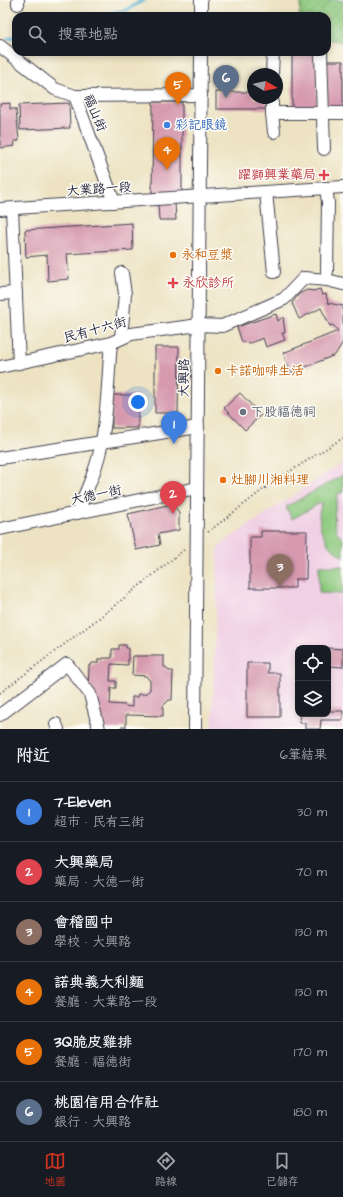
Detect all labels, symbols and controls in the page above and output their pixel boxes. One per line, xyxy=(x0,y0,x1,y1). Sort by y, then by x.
search box xyxy=(12,12,331,56)
icon: search xyxy=(26,23,48,45)
text: 搜尋地點 xyxy=(58,24,118,45)
pin: 6 xyxy=(213,65,239,98)
north arrow xyxy=(247,68,283,104)
pin: 5 xyxy=(165,72,191,105)
street label: 福山街 xyxy=(79,92,111,134)
place label: 彩記眼鏡 xyxy=(175,116,227,134)
marker: 彩記眼鏡 xyxy=(162,120,172,130)
pin: 4 xyxy=(154,137,180,170)
place label: 躍獅興業藥局 xyxy=(238,166,316,184)
marker: 躍獅興業藥局 xyxy=(319,170,329,180)
street label: 大業路一段 xyxy=(66,178,132,200)
place label: 永和豆漿 xyxy=(181,246,233,264)
marker: 永和豆漿 xyxy=(168,250,178,260)
place label: 永欣診所 xyxy=(182,274,234,292)
marker: 永欣診所 xyxy=(167,277,179,289)
street label: 民有十六街 xyxy=(61,313,129,347)
street label: 大興路 xyxy=(175,358,193,398)
place label: 卡諾咖啡生活 xyxy=(226,362,304,380)
marker: 卡諾咖啡生活 xyxy=(213,366,223,376)
your location xyxy=(128,392,148,412)
place label: 下股福德祠 xyxy=(251,403,316,421)
marker: 下股福德祠 xyxy=(238,407,248,417)
pin: 1 xyxy=(161,411,187,444)
place label: 灶腳川湘料理 xyxy=(231,471,309,489)
marker: 灶腳川湘料理 xyxy=(218,475,228,485)
street label: 大德一街 xyxy=(69,481,123,509)
pin: 2 xyxy=(160,481,186,514)
pin: 3 xyxy=(267,554,293,587)
map controls xyxy=(295,645,331,717)
button: locate xyxy=(295,645,331,681)
button: layers xyxy=(295,681,331,717)
text: 附近 xyxy=(16,744,50,768)
text: 6筆結果 xyxy=(280,746,327,764)
text: 7-Eleven xyxy=(54,792,111,813)
text: 1 xyxy=(28,803,30,821)
text: 30 m xyxy=(297,803,327,821)
text: 超市 · 民有三街 xyxy=(54,813,144,831)
text: 大興藥局 xyxy=(54,852,114,873)
text: 2 xyxy=(25,863,33,881)
text: 70 m xyxy=(295,863,327,881)
text: 藥局 · 大德一街 xyxy=(54,873,144,891)
text: 會稽國中 xyxy=(54,912,114,933)
text: 3 xyxy=(26,923,32,941)
text: 130 m xyxy=(295,923,327,941)
text: 學校 · 大興路 xyxy=(54,933,131,951)
text: 諾典義大利麵 xyxy=(54,972,144,993)
text: 4 xyxy=(25,983,33,1001)
text: 130 m xyxy=(295,983,327,1001)
text: 餐廳 · 大業路一段 xyxy=(54,993,157,1011)
text: 3Q脆皮雞排 xyxy=(54,1032,132,1053)
text: 5 xyxy=(24,1043,34,1061)
text: 170 m xyxy=(294,1043,327,1061)
text: 餐廳 · 福德街 xyxy=(54,1053,131,1071)
text: 桃園信用合作社 xyxy=(54,1092,159,1113)
text: 6 xyxy=(25,1103,33,1121)
text: 180 m xyxy=(293,1103,327,1121)
text: 銀行 · 大興路 xyxy=(54,1113,131,1131)
tab: 地圖 xyxy=(44,1150,66,1189)
tab: 路線 xyxy=(155,1150,177,1189)
tab: 已儲存 xyxy=(266,1150,299,1189)

